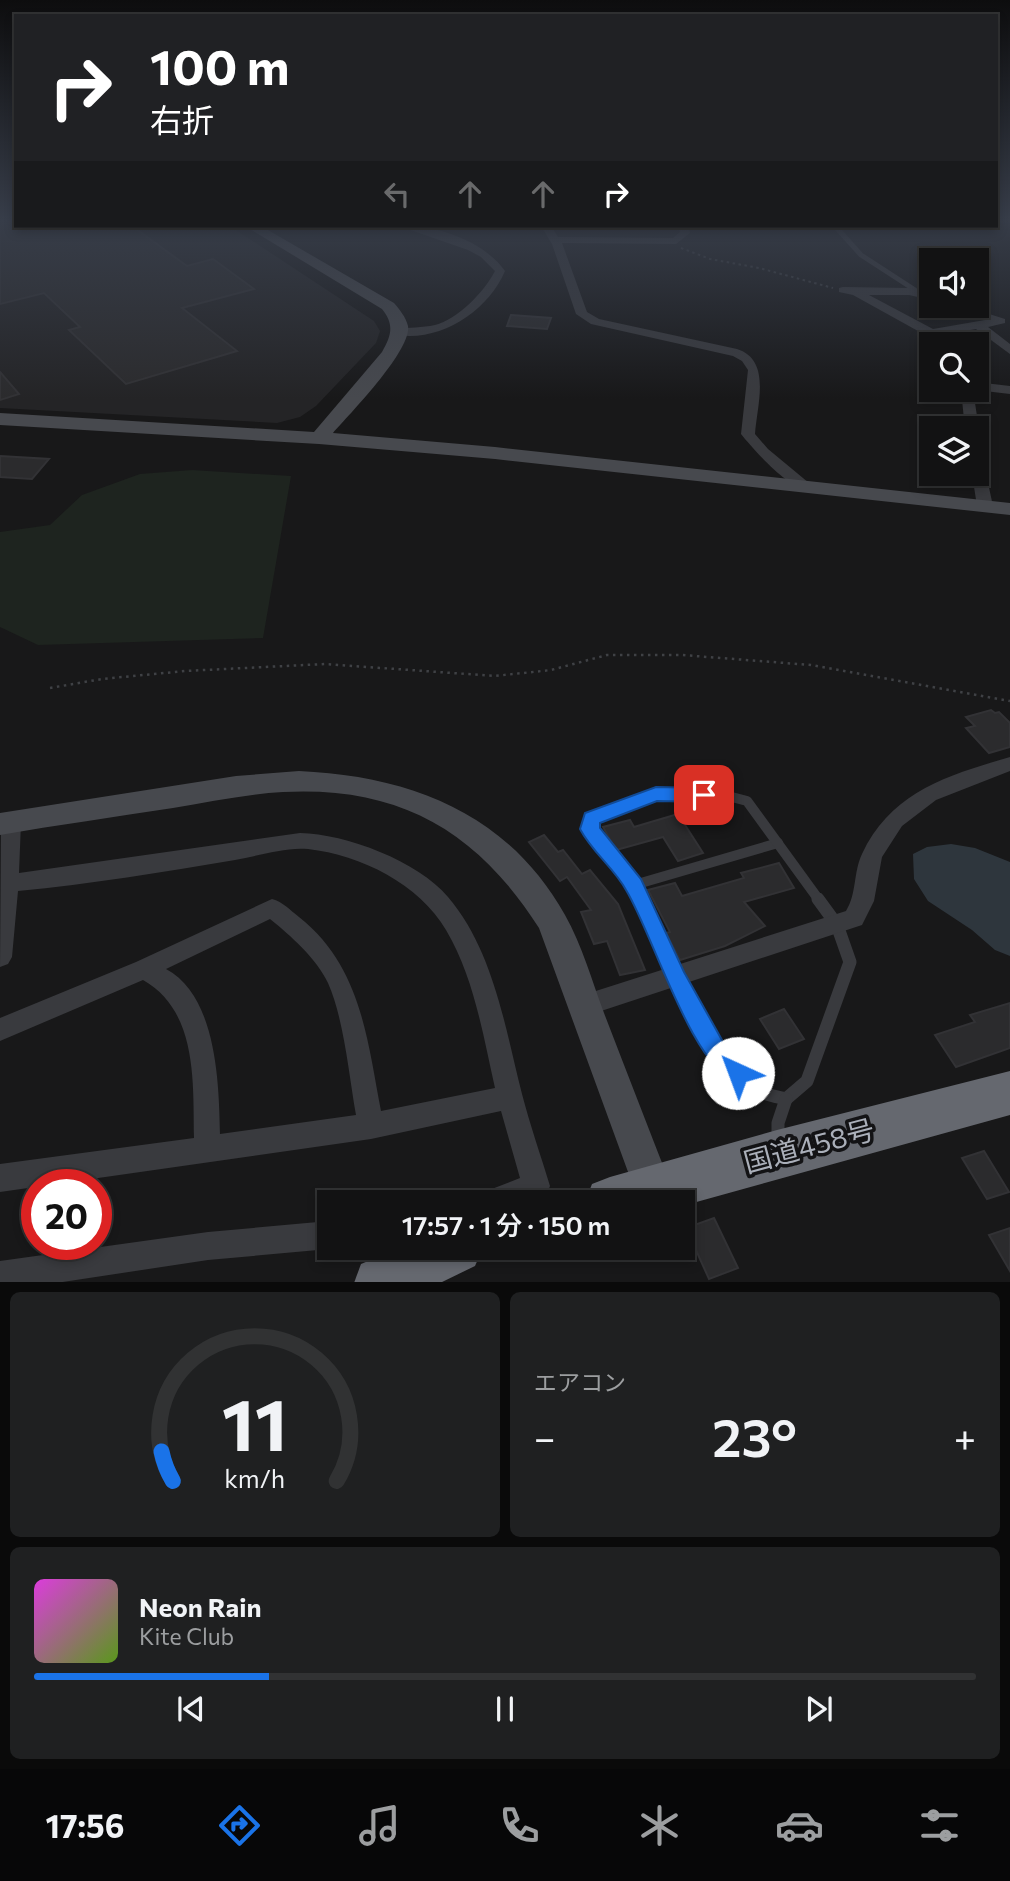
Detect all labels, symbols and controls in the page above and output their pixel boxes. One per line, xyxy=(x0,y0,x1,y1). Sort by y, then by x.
text: 100 m xyxy=(150,35,289,95)
icon: right xyxy=(35,42,126,133)
text: 右折 xyxy=(150,99,214,139)
icon: left xyxy=(378,175,416,213)
icon: ahead xyxy=(451,175,489,213)
icon: ahead xyxy=(524,175,562,213)
icon: right xyxy=(597,175,635,213)
map controls xyxy=(919,248,989,486)
button: sound xyxy=(919,248,989,318)
button: search xyxy=(919,332,989,402)
button: layers xyxy=(919,416,989,486)
pin xyxy=(674,765,734,825)
icon: arrive xyxy=(685,776,723,814)
position arrow xyxy=(701,1036,775,1110)
street label: 国道458号 xyxy=(740,1111,878,1179)
speed limit sign: 20 xyxy=(21,1169,112,1260)
text: 17:57 · 1 分 · 150 m xyxy=(402,1209,610,1240)
text: エアコン xyxy=(534,1368,626,1396)
text: 11 xyxy=(222,1377,288,1466)
text: 23° xyxy=(712,1404,797,1468)
text: − xyxy=(534,1413,556,1460)
text: + xyxy=(954,1413,976,1460)
text: km/h xyxy=(225,1462,285,1492)
text: Neon Rain xyxy=(139,1591,262,1622)
text: Kite Club xyxy=(139,1622,234,1650)
icon: previous xyxy=(172,1690,210,1728)
icon: pause xyxy=(486,1690,524,1728)
icon: next xyxy=(800,1690,838,1728)
icon: directions xyxy=(215,1801,264,1850)
icon: music xyxy=(355,1801,404,1850)
icon: phone xyxy=(495,1801,544,1850)
icon: climate xyxy=(635,1801,684,1850)
icon: car xyxy=(775,1801,824,1850)
icon: filters xyxy=(915,1801,964,1850)
text: 17:56 xyxy=(46,1805,124,1845)

